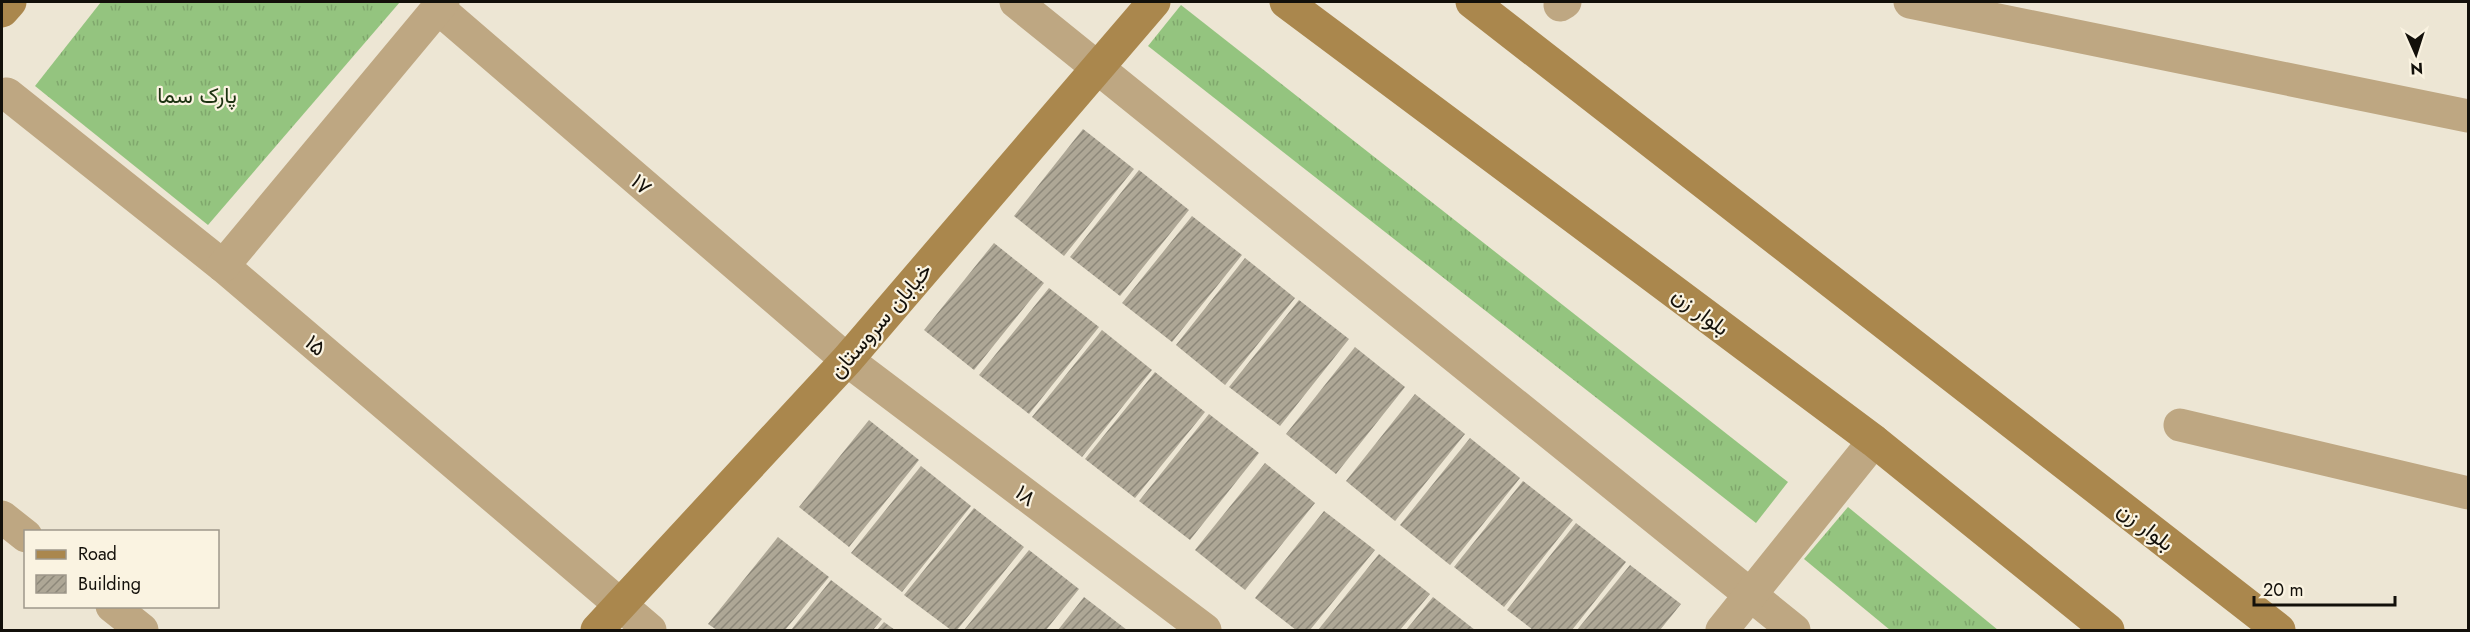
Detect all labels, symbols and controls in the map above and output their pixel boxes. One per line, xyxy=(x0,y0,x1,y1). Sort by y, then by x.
north arrow xyxy=(2386,24,2446,84)
text: N xyxy=(2410,57,2424,80)
park label: پارک سما xyxy=(157,79,237,111)
street label: ۱۷ xyxy=(624,166,660,202)
street label: خیابان سروستان xyxy=(821,255,939,385)
street label: بلوار زن xyxy=(1666,279,1736,343)
street label: ۱۵ xyxy=(298,327,334,363)
street label: ۱۸ xyxy=(1009,476,1043,514)
street label: بلوار زن xyxy=(2111,494,2181,558)
legend xyxy=(24,530,219,608)
text: Road xyxy=(78,541,117,567)
scale bar xyxy=(2254,569,2395,607)
text: Building xyxy=(78,571,141,597)
text: 20 m xyxy=(2263,577,2303,603)

